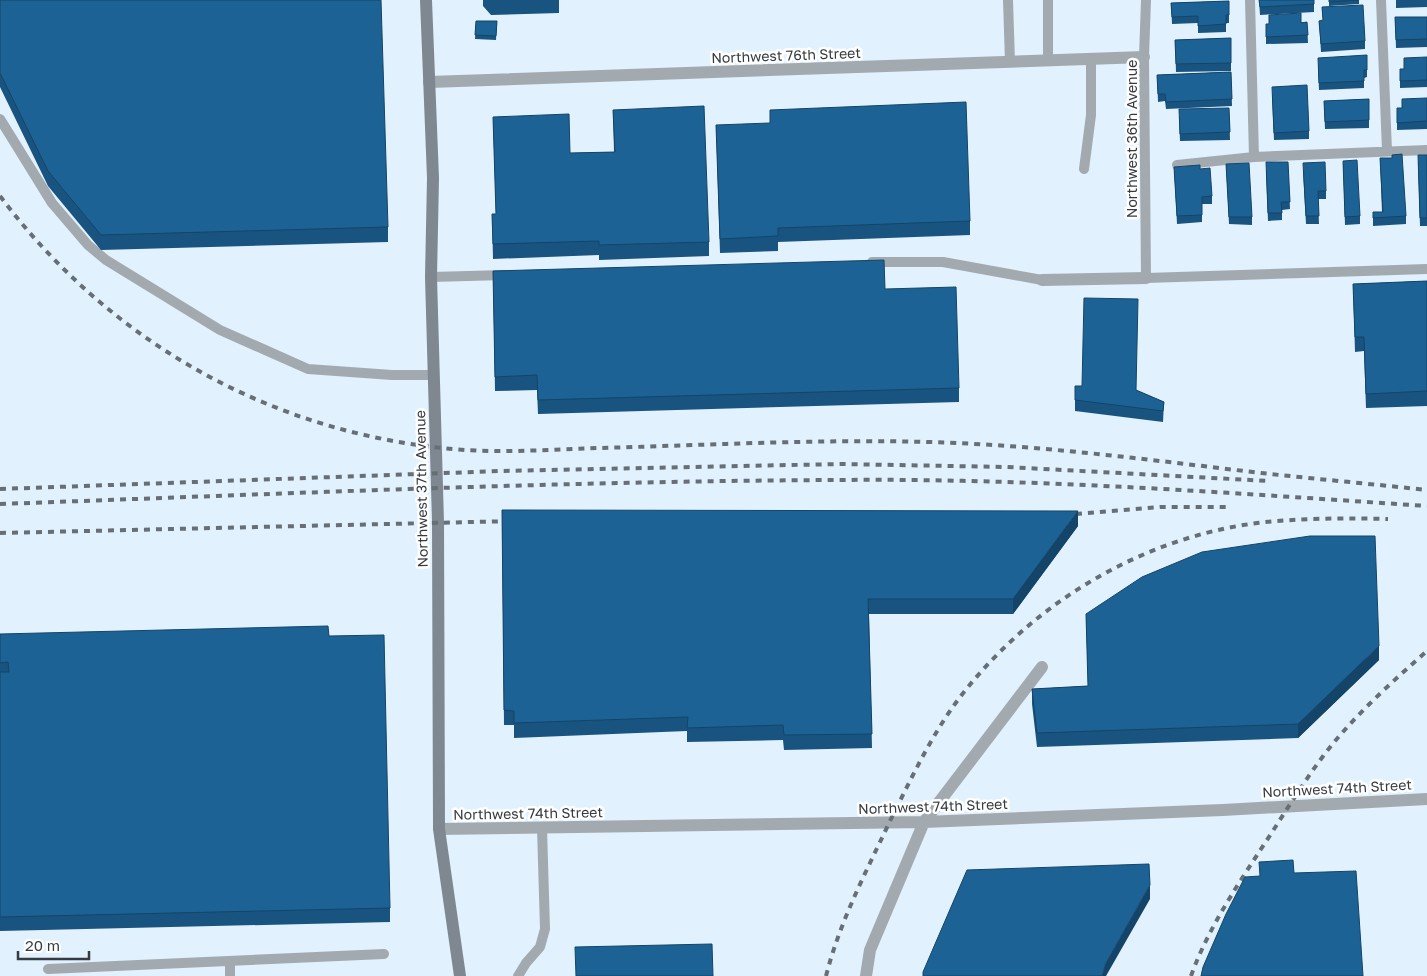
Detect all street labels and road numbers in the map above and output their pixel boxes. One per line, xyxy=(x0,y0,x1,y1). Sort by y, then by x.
street label: Northwest 76th Street xyxy=(711,44,861,66)
street label: Northwest 36th Avenue xyxy=(1123,60,1140,218)
street label: Northwest 37th Avenue xyxy=(411,410,431,568)
street label: Northwest 74th Street xyxy=(1262,776,1412,800)
street label: Northwest 74th Street xyxy=(858,795,1008,817)
street label: Northwest 74th Street xyxy=(453,803,603,823)

